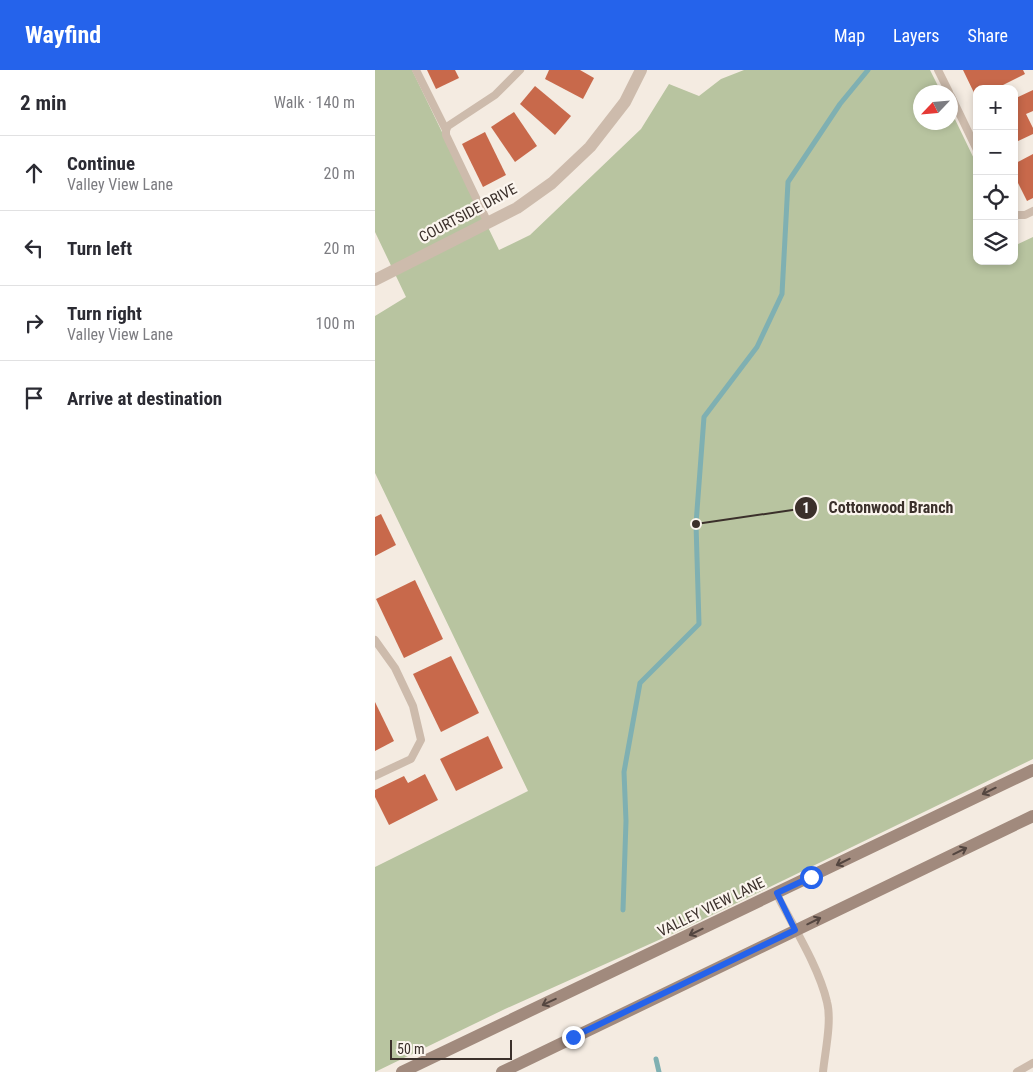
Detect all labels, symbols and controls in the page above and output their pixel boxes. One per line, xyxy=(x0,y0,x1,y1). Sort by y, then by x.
text: Wayfind xyxy=(25,21,101,49)
text: Map xyxy=(834,25,865,46)
text: Layers xyxy=(893,25,940,46)
text: Share xyxy=(968,25,1008,46)
north arrow xyxy=(913,85,958,130)
map controls xyxy=(973,85,1018,265)
button: + xyxy=(973,85,1018,130)
text: 2 min xyxy=(20,91,67,115)
text: Walk · 140 m xyxy=(274,93,355,112)
button: − xyxy=(973,130,1018,175)
text: Continue xyxy=(67,152,135,175)
icon: ahead xyxy=(20,159,48,187)
text: 20 m xyxy=(323,164,355,183)
text: Valley View Lane xyxy=(67,175,173,194)
button: locate xyxy=(973,175,1018,220)
street label: COURTSIDE DRIVE xyxy=(416,180,520,246)
button: layers xyxy=(973,220,1018,265)
icon: left xyxy=(20,234,48,262)
text: Turn left xyxy=(67,237,132,260)
text: 20 m xyxy=(323,239,355,258)
text: Turn right xyxy=(67,302,142,325)
icon: right xyxy=(20,309,48,337)
text: 100 m xyxy=(316,314,355,333)
text: Valley View Lane xyxy=(67,325,173,344)
icon: arrive xyxy=(20,384,48,412)
text: Arrive at destination xyxy=(67,387,222,410)
callout: Cottonwood Branch xyxy=(794,492,964,523)
text: Cottonwood Branch xyxy=(829,498,954,517)
text: 1 xyxy=(802,499,810,517)
one-way arrow xyxy=(982,787,997,797)
one-way arrow xyxy=(952,846,967,855)
one-way arrow xyxy=(835,857,850,867)
route start xyxy=(800,866,823,889)
street label: VALLEY VIEW LANE xyxy=(655,873,767,941)
one-way arrow xyxy=(806,916,821,926)
one-way arrow xyxy=(689,928,704,937)
one-way arrow xyxy=(542,998,557,1007)
route end xyxy=(562,1026,585,1049)
scale bar xyxy=(390,1037,513,1060)
text: 50 m xyxy=(397,1041,425,1057)

